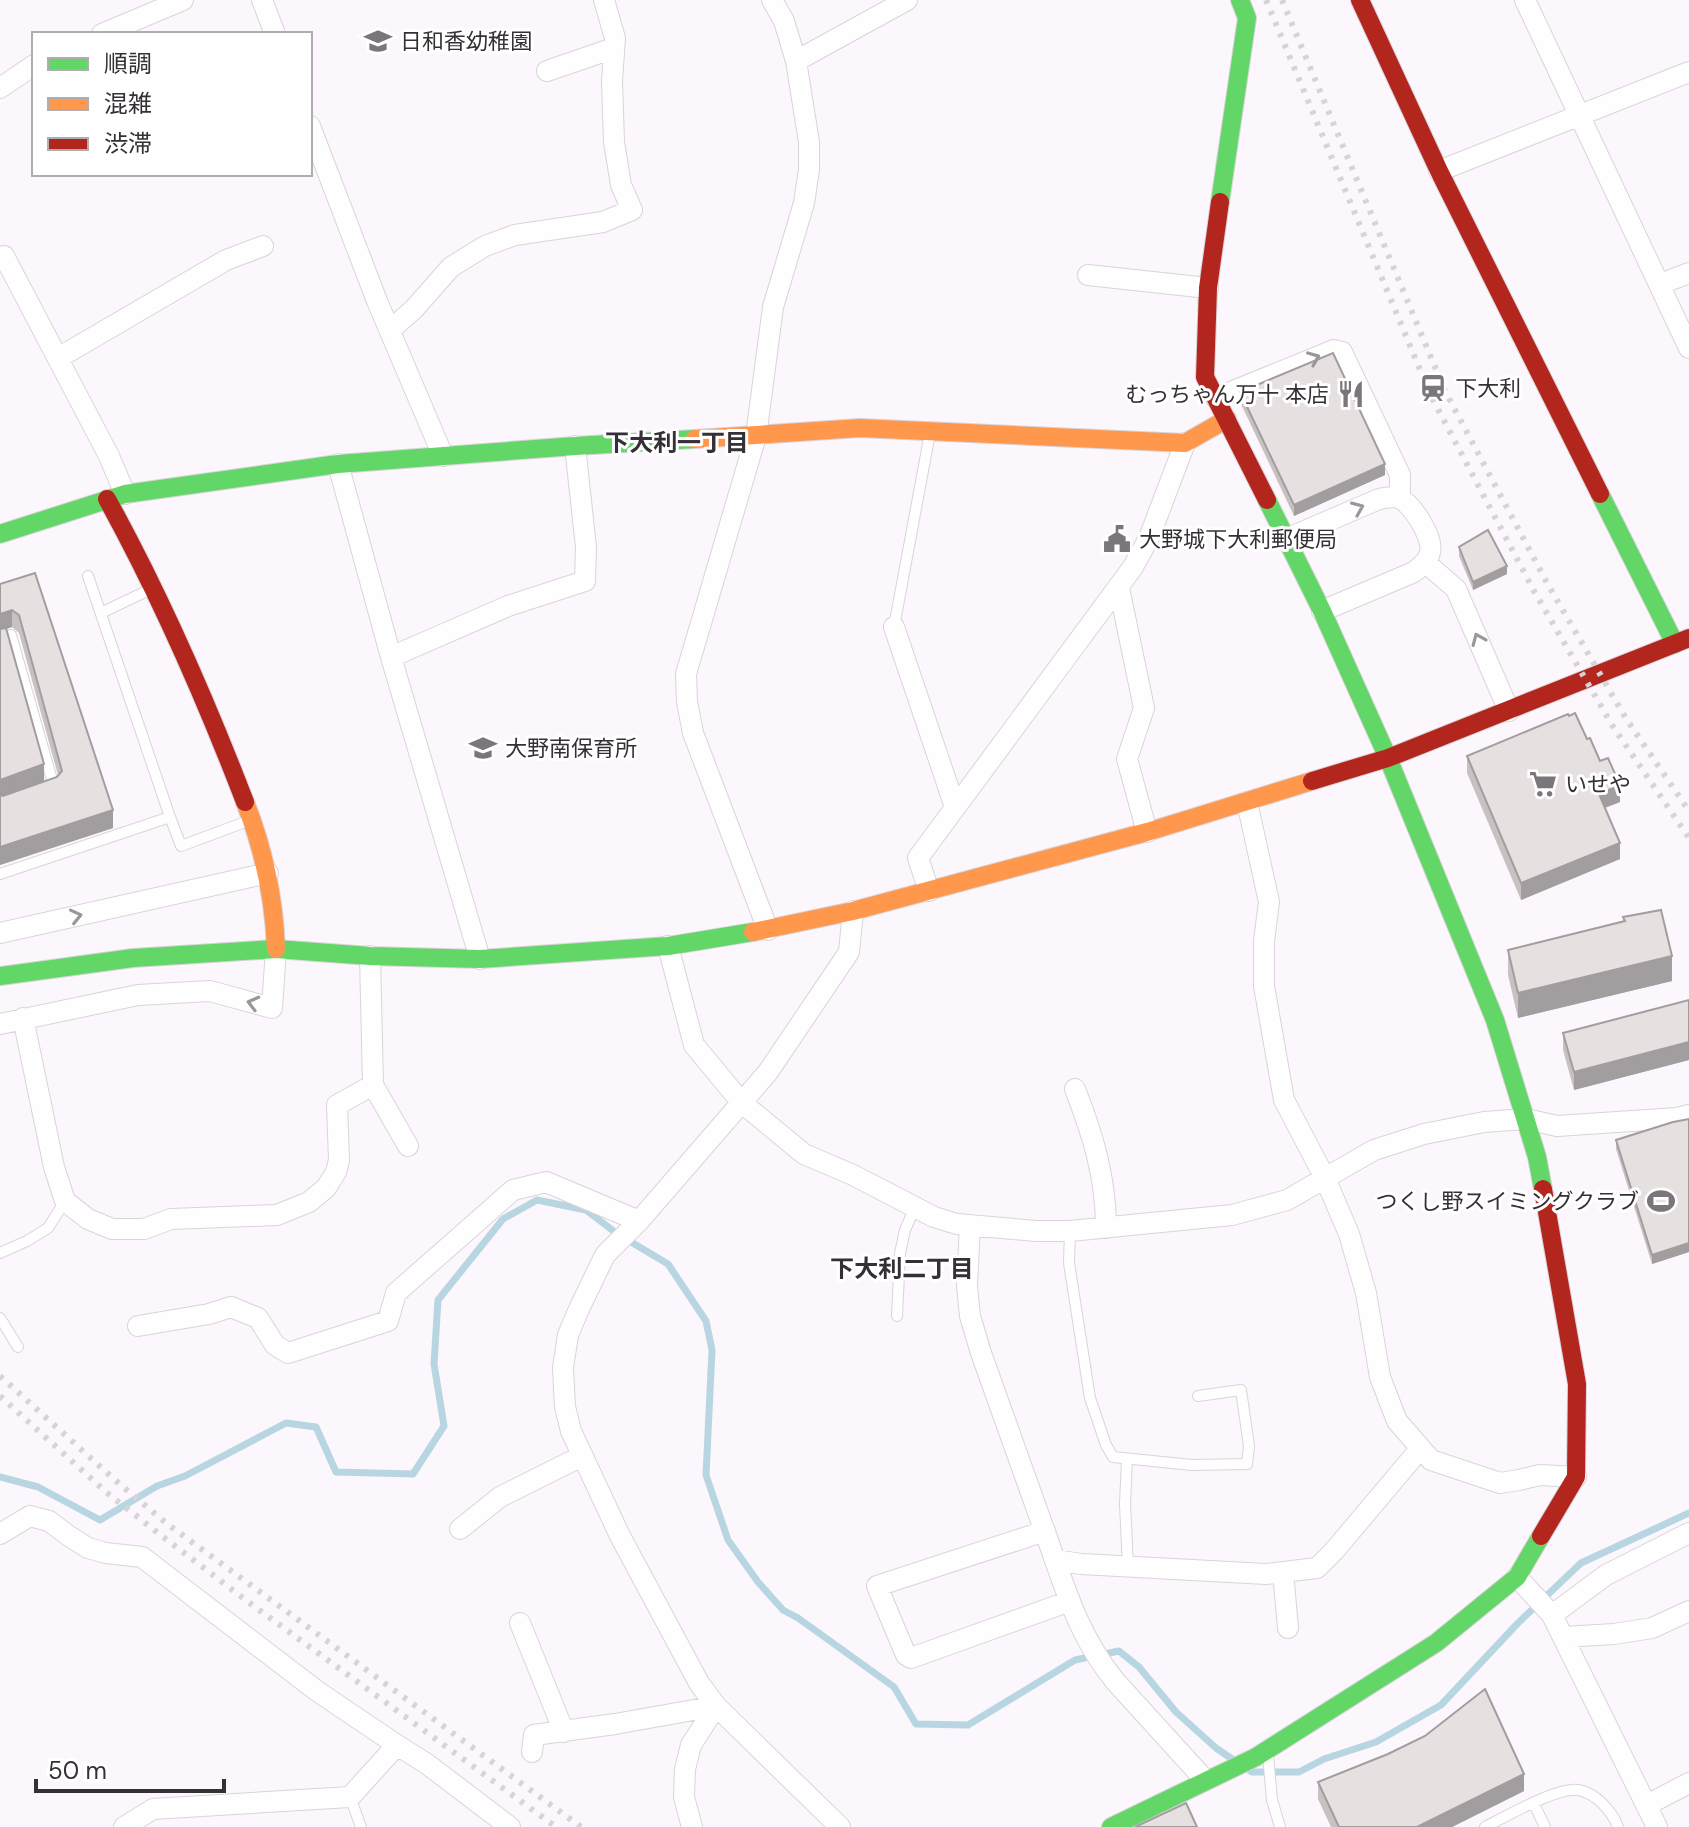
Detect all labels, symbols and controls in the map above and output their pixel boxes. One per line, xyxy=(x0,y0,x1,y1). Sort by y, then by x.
school or university icon: 日和香幼稚園 xyxy=(363,26,393,56)
place label: 日和香幼稚園 xyxy=(400,27,532,56)
legend xyxy=(32,32,312,176)
text: 順調 xyxy=(104,48,152,79)
text: 混雑 xyxy=(104,88,152,119)
text: 渋滞 xyxy=(104,128,152,159)
one-way arrow xyxy=(1306,351,1320,368)
station icon: 下大利 xyxy=(1418,373,1448,403)
place label: 下大利 xyxy=(1455,374,1521,403)
restaurant icon: むっちゃん万十 本店 xyxy=(1336,379,1366,409)
place label: むっちゃん万十 本店 xyxy=(1125,380,1329,409)
district label: 下大利一丁目 xyxy=(605,427,749,458)
one-way arrow xyxy=(1350,502,1364,518)
public building icon: 大野城下大利郵便局 xyxy=(1102,524,1132,554)
place label: 大野城下大利郵便局 xyxy=(1139,525,1337,554)
one-way arrow xyxy=(1471,633,1487,647)
school or university icon: 大野南保育所 xyxy=(468,733,498,763)
place label: 大野南保育所 xyxy=(505,734,637,763)
supermarket icon: いせや xyxy=(1528,769,1558,799)
place label: いせや xyxy=(1565,770,1631,799)
one-way arrow xyxy=(69,908,82,925)
one-way arrow xyxy=(247,995,261,1012)
sports icon: つくし野スイミングクラブ xyxy=(1646,1186,1676,1216)
place label: つくし野スイミングクラブ xyxy=(1375,1187,1639,1216)
district label: 下大利二丁目 xyxy=(830,1253,974,1284)
scale bar xyxy=(36,1743,224,1793)
text: 50 m xyxy=(48,1755,107,1786)

